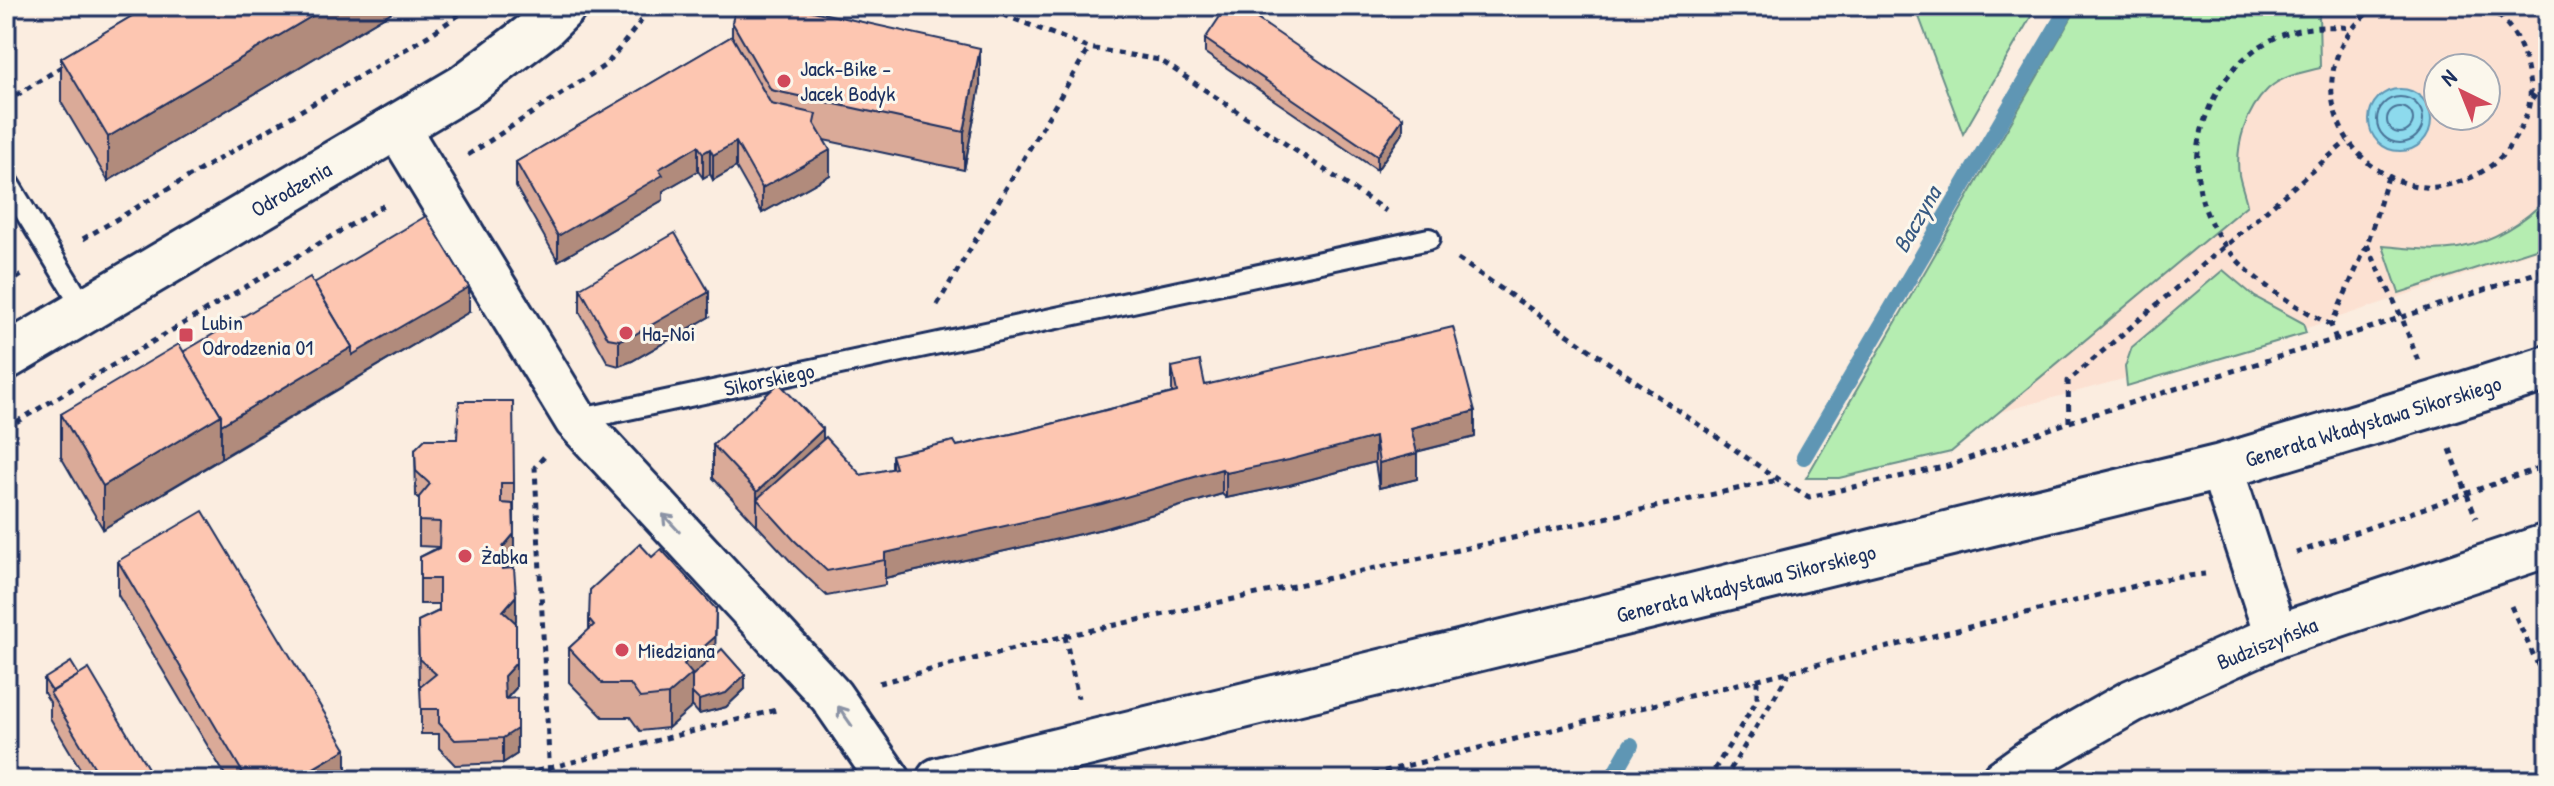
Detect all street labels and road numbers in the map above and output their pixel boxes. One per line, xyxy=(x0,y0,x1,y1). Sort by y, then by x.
street label: Odrodzenia xyxy=(245,154,337,224)
street label: Sikorskiego xyxy=(721,355,817,403)
street label: Generała Władysława Sikorskiego xyxy=(2241,368,2505,474)
street label: Generała Władysława Sikorskiego xyxy=(1613,536,1879,630)
street label: Budziszyńska xyxy=(2212,609,2322,677)

